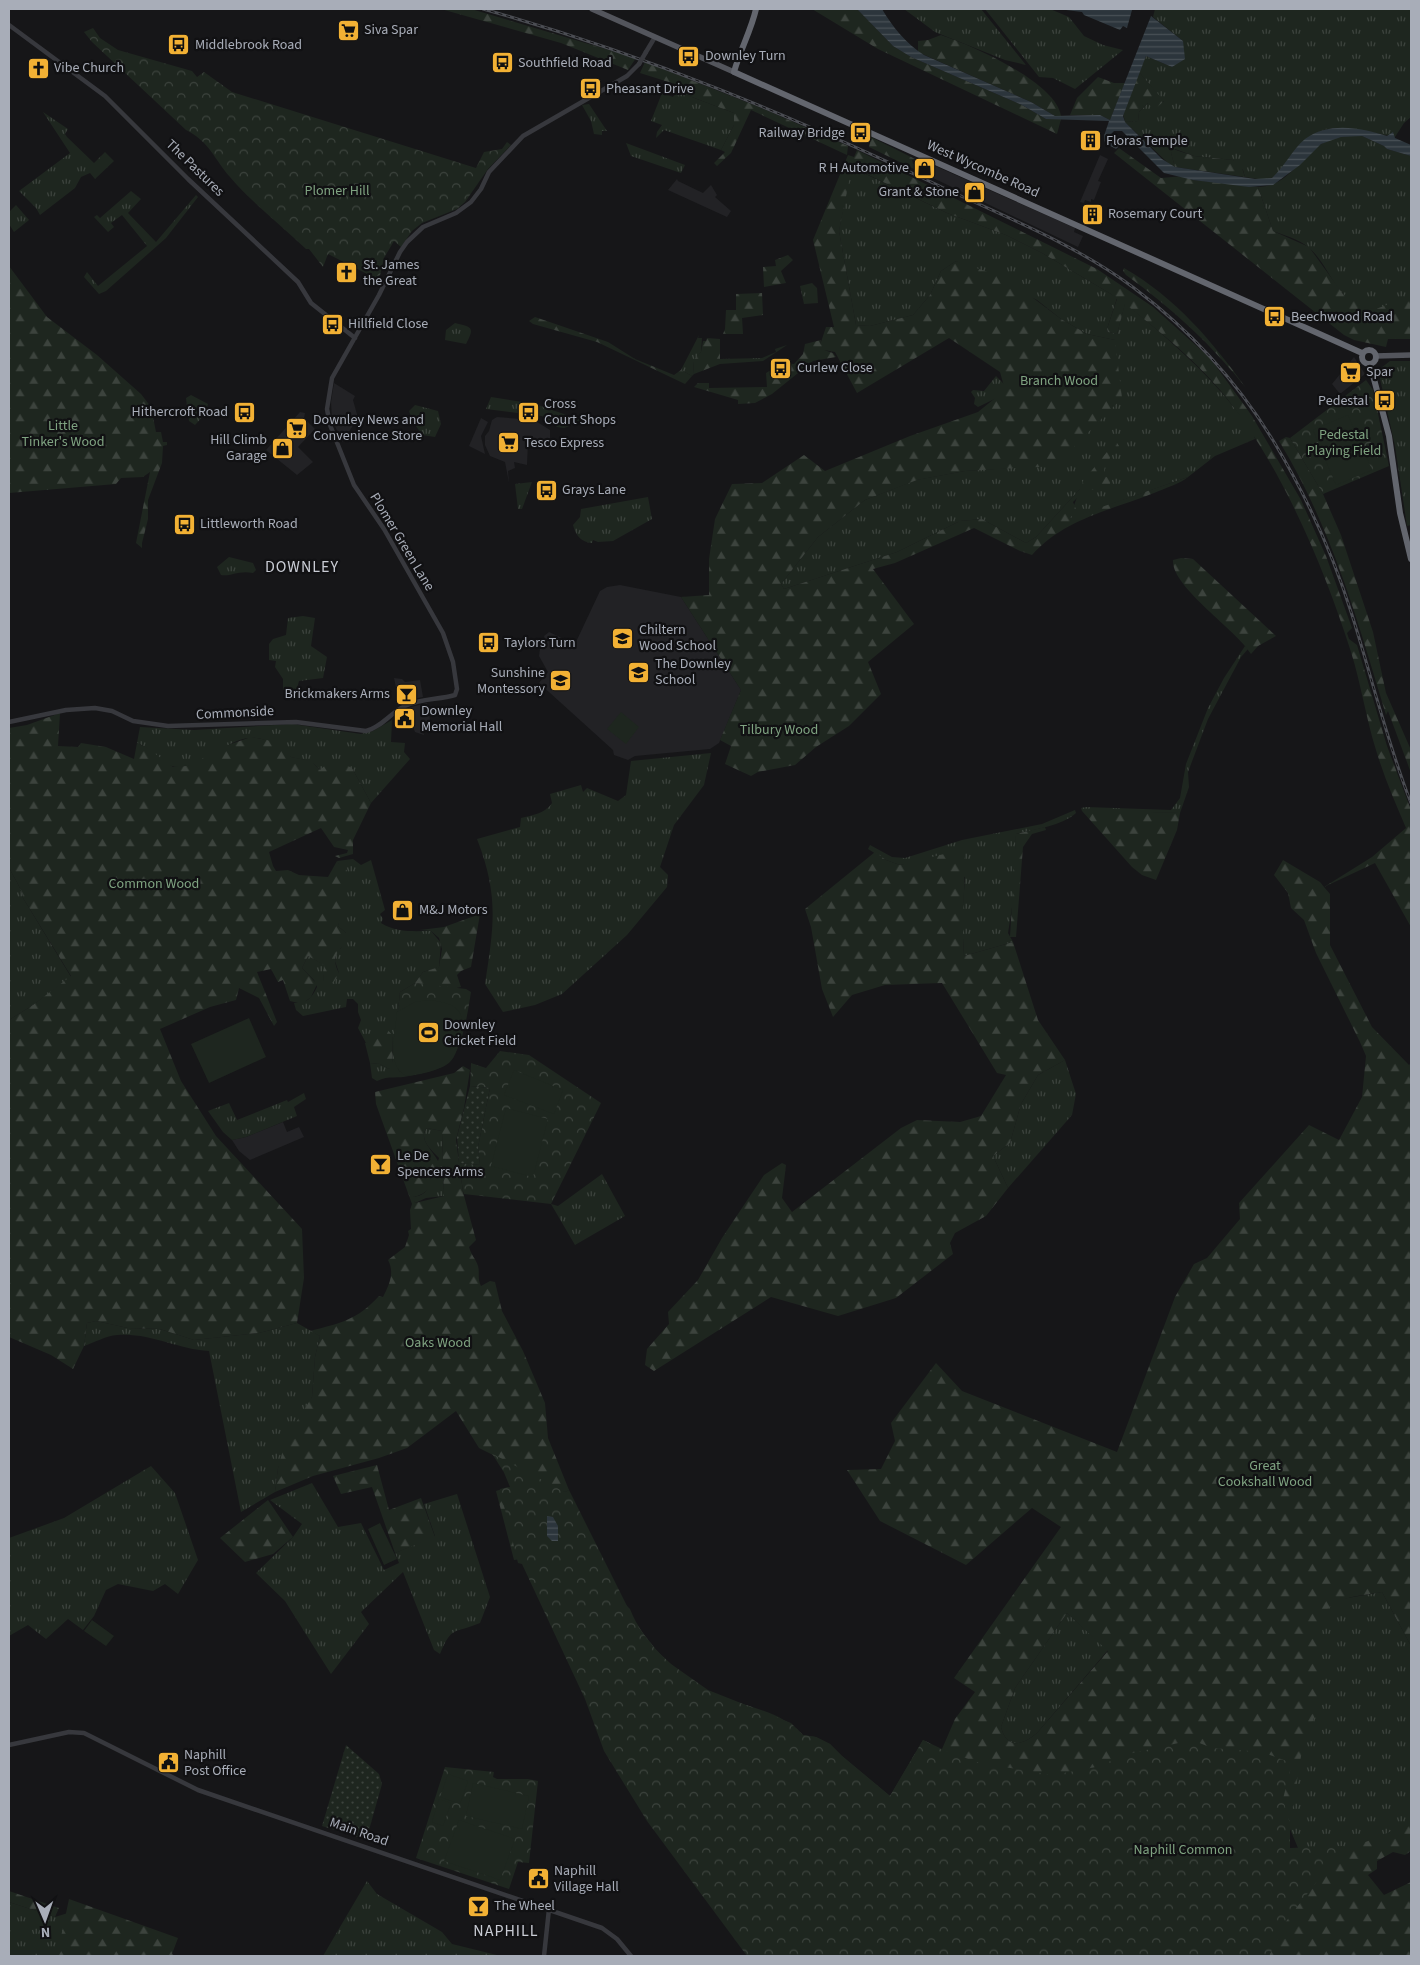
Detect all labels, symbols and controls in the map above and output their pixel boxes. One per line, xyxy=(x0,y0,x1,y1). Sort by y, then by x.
supermarket icon: Siva Spar xyxy=(336,18,360,42)
place label: Siva Spar xyxy=(364,20,418,40)
bus stop icon: Middlebrook Road xyxy=(167,33,191,57)
place label: Middlebrook Road xyxy=(195,35,302,55)
bus stop icon: Downley Turn xyxy=(677,44,701,68)
place label: Downley Turn xyxy=(705,46,786,66)
bus stop icon: Southfield Road xyxy=(490,51,514,75)
place label: Southfield Road xyxy=(518,53,612,73)
church icon: Vibe Church xyxy=(26,56,50,80)
place label: Vibe Church xyxy=(54,58,124,78)
bus stop icon: Pheasant Drive xyxy=(578,77,602,101)
place label: Pheasant Drive xyxy=(606,79,694,99)
bus stop icon: Railway Bridge xyxy=(849,121,873,145)
place label: Railway Bridge xyxy=(759,123,845,143)
building icon: Floras Temple xyxy=(1078,129,1102,153)
place label: Floras Temple xyxy=(1106,131,1188,151)
street label: The Pastures xyxy=(161,135,229,201)
street label: West Wycombe Road xyxy=(923,135,1043,203)
shop icon: R H Automotive xyxy=(913,156,937,180)
place label: R H Automotive xyxy=(818,158,909,178)
shop icon: Grant & Stone xyxy=(963,180,987,204)
park label: Plomer Hill xyxy=(304,181,370,201)
place label: Grant & Stone xyxy=(878,182,959,202)
building icon: Rosemary Court xyxy=(1080,202,1104,226)
place label: Rosemary Court xyxy=(1108,204,1202,224)
place label: St. James the Great xyxy=(363,255,420,291)
church icon: St. James the Great xyxy=(335,261,359,285)
bus stop icon: Beechwood Road xyxy=(1263,305,1287,329)
place label: Beechwood Road xyxy=(1291,307,1393,327)
bus stop icon: Hillfield Close xyxy=(320,312,344,336)
place label: Hillfield Close xyxy=(348,314,428,334)
bus stop icon: Curlew Close xyxy=(769,356,793,380)
place label: Curlew Close xyxy=(797,358,873,378)
supermarket icon: Spar xyxy=(1338,360,1362,384)
place label: Spar xyxy=(1366,362,1393,382)
park label: Branch Wood xyxy=(1020,371,1098,391)
bus stop icon: Pedestal xyxy=(1372,389,1396,413)
place label: Pedestal xyxy=(1318,391,1368,411)
place label: Cross Court Shops xyxy=(544,394,616,430)
bus stop icon: Hithercroft Road xyxy=(232,400,256,424)
bus stop icon: Cross Court Shops xyxy=(516,400,540,424)
place label: Hithercroft Road xyxy=(132,402,228,422)
place label: Downley News and Convenience Store xyxy=(313,410,424,446)
park label: Little Tinker's Wood xyxy=(22,416,104,452)
supermarket icon: Downley News and Convenience Store xyxy=(285,416,309,440)
park label: Pedestal Playing Field xyxy=(1307,425,1381,461)
place label: Hill Climb Garage xyxy=(210,430,267,466)
supermarket icon: Tesco Express xyxy=(496,431,520,455)
place label: Tesco Express xyxy=(524,433,604,453)
shop icon: Hill Climb Garage xyxy=(271,436,295,460)
bus stop icon: Grays Lane xyxy=(534,478,558,502)
place label: Grays Lane xyxy=(562,480,626,500)
street label: Plomer Green Lane xyxy=(365,489,439,595)
bus stop icon: Littleworth Road xyxy=(172,512,196,536)
place label: Littleworth Road xyxy=(200,514,298,534)
district label: DOWNLEY xyxy=(265,556,339,578)
place label: Chiltern Wood School xyxy=(639,620,716,656)
school or university icon: Chiltern Wood School xyxy=(611,626,635,650)
bus stop icon: Taylors Turn xyxy=(476,631,500,655)
place label: Taylors Turn xyxy=(504,633,576,653)
place label: The Downley School xyxy=(655,654,731,690)
school or university icon: The Downley School xyxy=(627,660,651,684)
place label: Sunshine Montessory xyxy=(477,663,545,699)
school or university icon: Sunshine Montessory xyxy=(549,669,573,693)
bar icon: Brickmakers Arms xyxy=(394,682,418,706)
place label: Brickmakers Arms xyxy=(284,684,390,704)
street label: Commonside xyxy=(195,701,275,725)
place label: Downley Memorial Hall xyxy=(421,701,503,737)
public building icon: Downley Memorial Hall xyxy=(393,707,417,731)
park label: Tilbury Wood xyxy=(740,720,818,740)
park label: Common Wood xyxy=(109,874,199,894)
shop icon: M&J Motors xyxy=(391,898,415,922)
place label: M&J Motors xyxy=(419,900,488,920)
place label: Downley Cricket Field xyxy=(444,1015,516,1051)
sports icon: Downley Cricket Field xyxy=(416,1021,440,1045)
place label: Le De Spencers Arms xyxy=(397,1146,483,1182)
bar icon: Le De Spencers Arms xyxy=(369,1152,393,1176)
park label: Oaks Wood xyxy=(405,1333,471,1353)
park label: Great Cookshall Wood xyxy=(1218,1456,1312,1492)
place label: Naphill Post Office xyxy=(184,1745,246,1781)
public building icon: Naphill Post Office xyxy=(156,1751,180,1775)
street label: Main Road xyxy=(327,1813,391,1851)
park label: Naphill Common xyxy=(1134,1840,1232,1860)
place label: Naphill Village Hall xyxy=(554,1861,619,1897)
public building icon: Naphill Village Hall xyxy=(526,1867,550,1891)
bar icon: The Wheel xyxy=(466,1894,490,1918)
north arrow xyxy=(20,1895,70,1945)
place label: The Wheel xyxy=(494,1896,555,1916)
district label: NAPHILL xyxy=(473,1920,539,1942)
text: N xyxy=(40,1922,50,1942)

